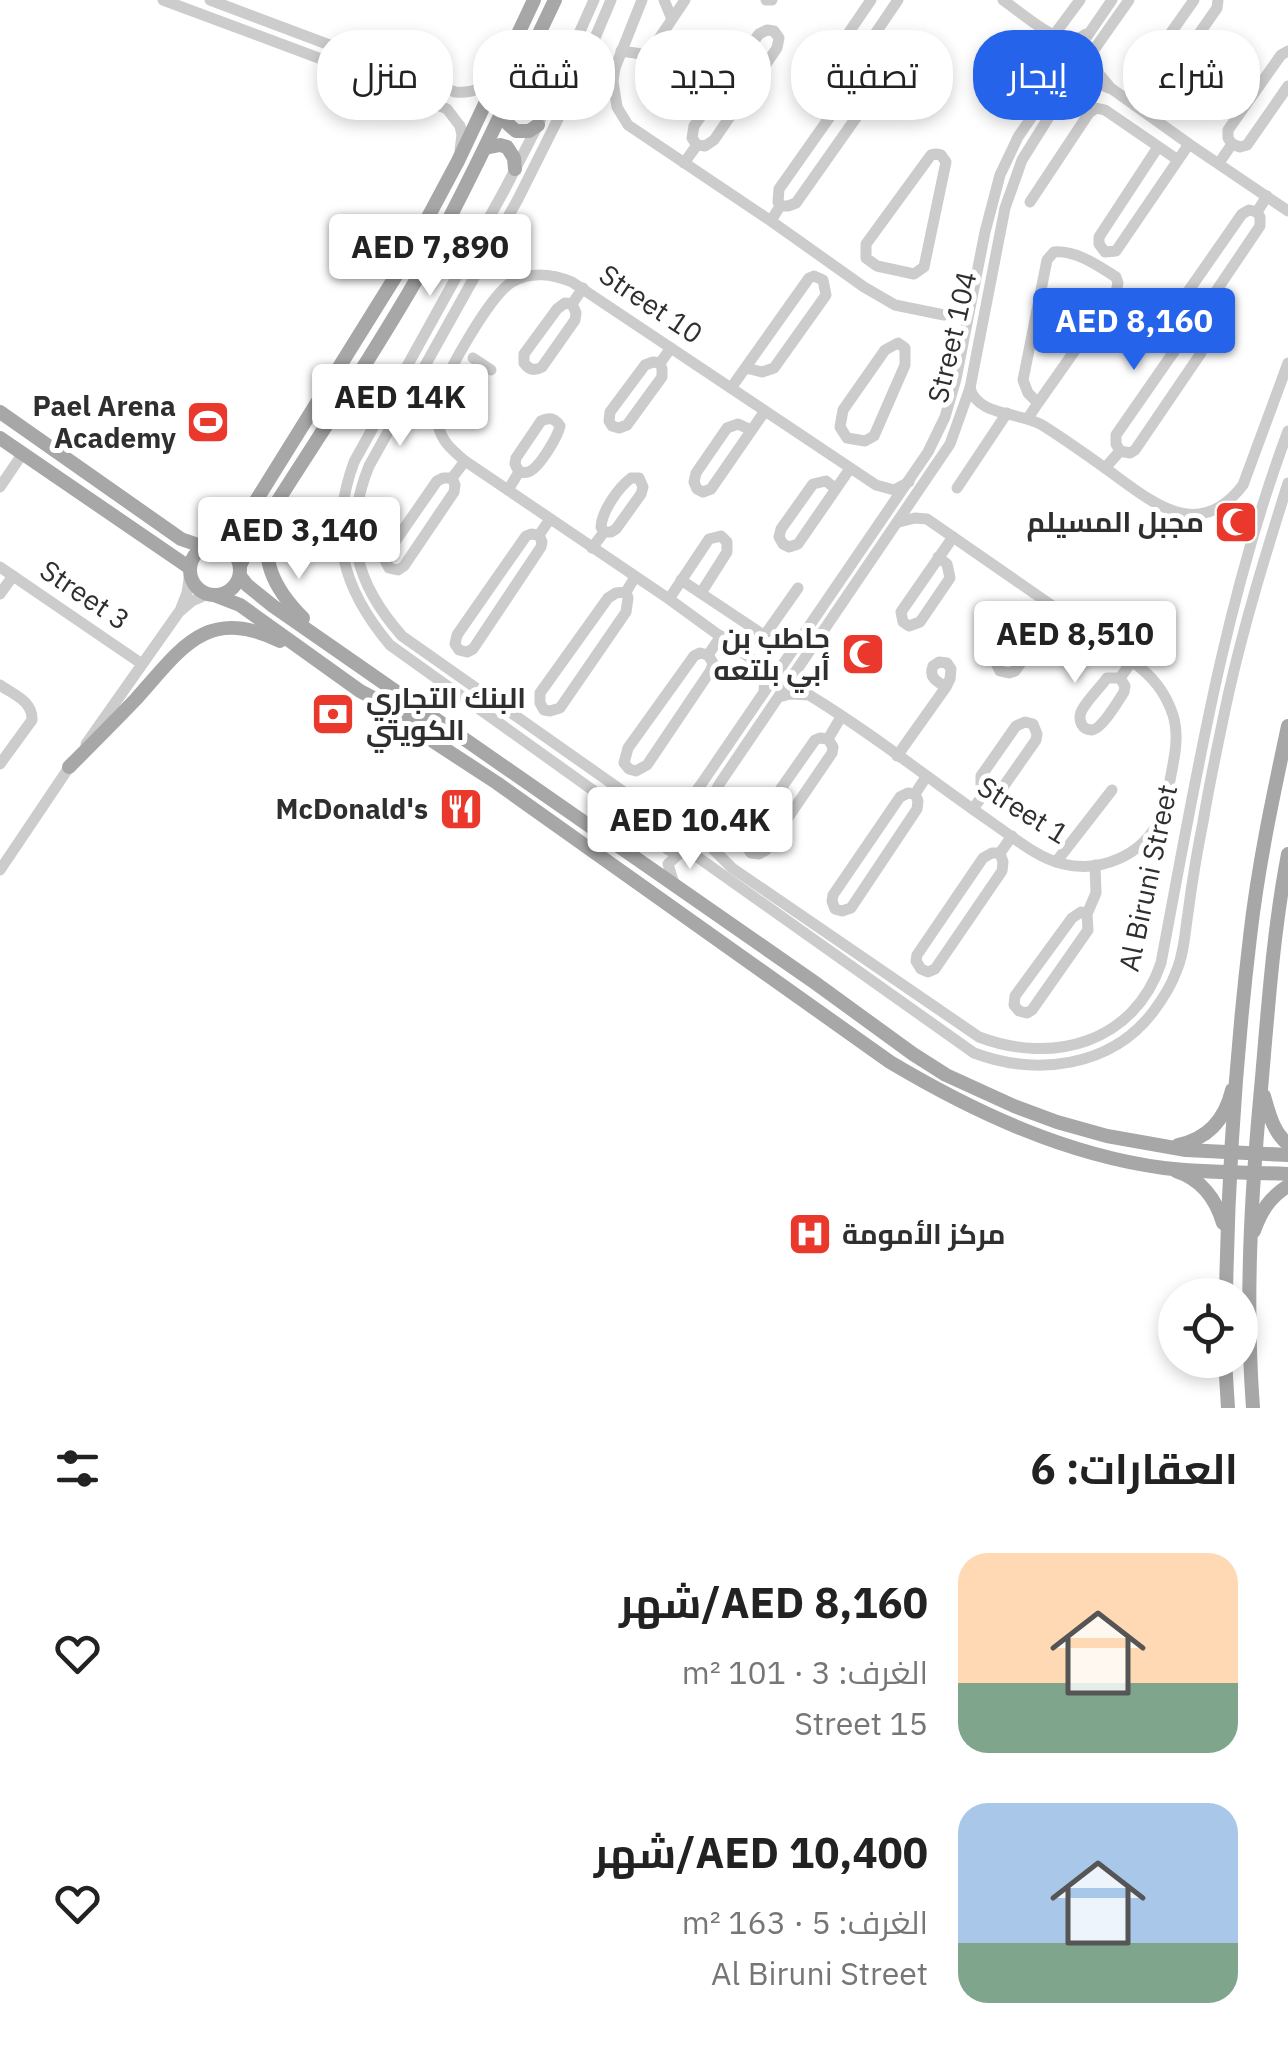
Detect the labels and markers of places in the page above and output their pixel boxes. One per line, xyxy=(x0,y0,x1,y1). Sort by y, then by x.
pin: AED 7,890 xyxy=(316,214,544,299)
pin: AED 8,160 xyxy=(1020,288,1248,373)
pin: AED 14K xyxy=(308,364,492,449)
place label: Pael Arena Academy xyxy=(33,387,176,456)
sports icon: Pael Arena Academy xyxy=(185,399,231,445)
pin: AED 3,140 xyxy=(185,497,413,582)
mosque icon: مجبل المسيلم xyxy=(1213,499,1259,545)
place label: مجبل المسيلم xyxy=(1026,503,1204,542)
pin: AED 8,510 xyxy=(961,601,1189,686)
place label: حاطب بن أبي بلتعه xyxy=(713,619,830,693)
mosque icon: حاطب بن أبي بلتعه xyxy=(840,631,886,677)
place label: البنك التجاري الكويتي xyxy=(366,679,526,753)
bank icon: البنك التجاري الكويتي xyxy=(310,691,356,737)
restaurant icon: McDonald's xyxy=(438,786,484,832)
pin: AED 10.4K xyxy=(576,787,804,872)
place label: McDonald's xyxy=(276,790,428,827)
hospital icon: مركز الأمومة xyxy=(787,1211,833,1257)
place label: مركز الأمومة xyxy=(842,1215,1006,1252)

